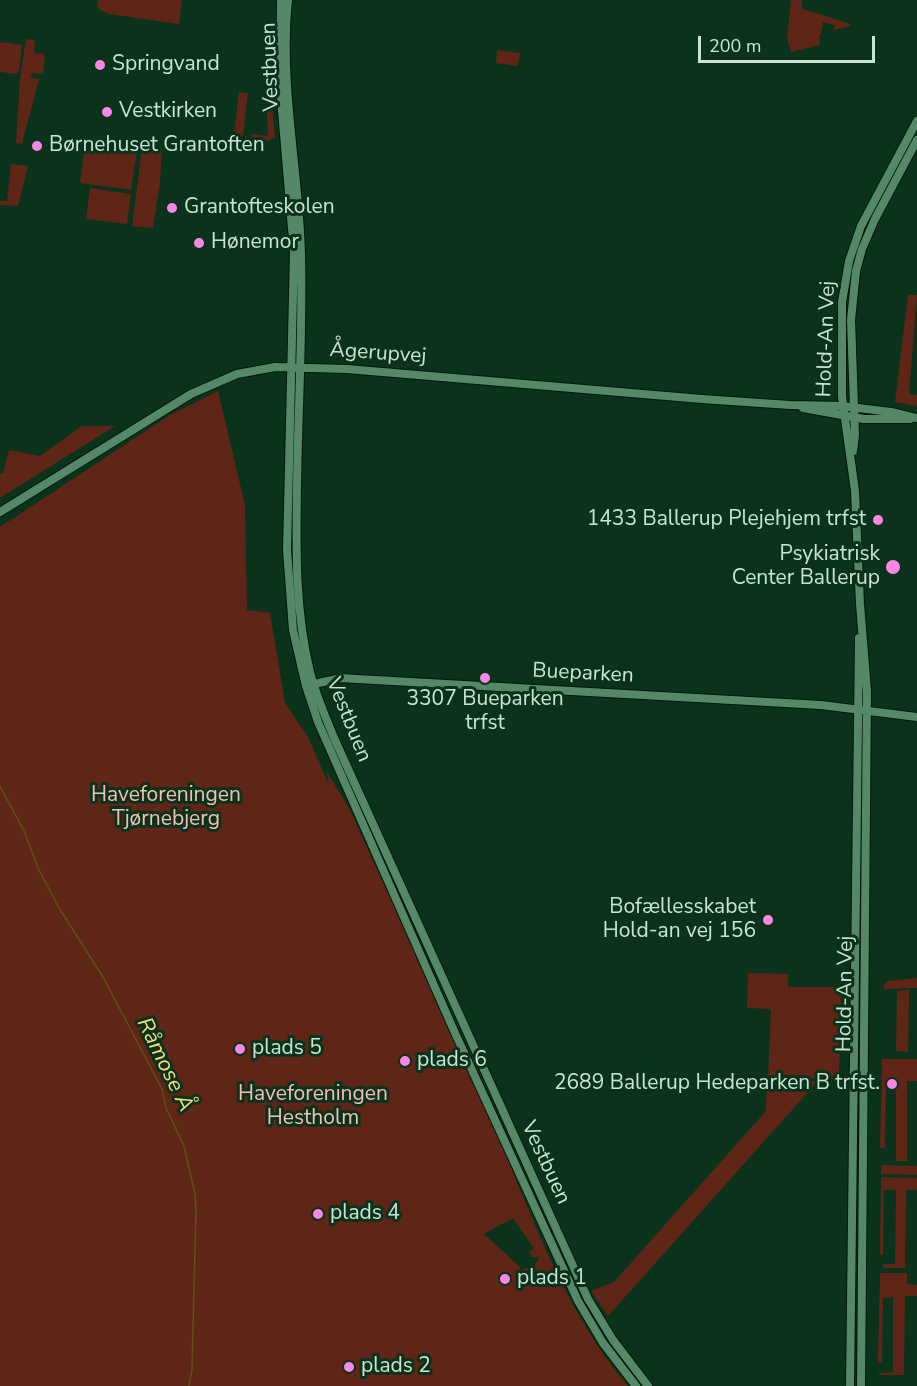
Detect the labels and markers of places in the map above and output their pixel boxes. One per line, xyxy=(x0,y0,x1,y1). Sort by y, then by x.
place label: Springvand xyxy=(112,52,220,78)
marker: Springvand xyxy=(93,58,107,72)
place label: Vestkirken xyxy=(119,99,217,125)
marker: Vestkirken xyxy=(100,105,114,119)
place label: Børnehuset Grantoften xyxy=(49,133,265,159)
marker: Børnehuset Grantoften xyxy=(30,139,44,153)
place label: Grantofteskolen xyxy=(184,195,335,221)
marker: Grantofteskolen xyxy=(165,201,179,215)
place label: Hønemor xyxy=(211,230,299,256)
marker: Hønemor xyxy=(192,236,206,250)
place label: 1433 Ballerup Plejehjem trfst xyxy=(587,507,866,533)
marker: 1433 Ballerup Plejehjem trfst xyxy=(871,513,885,527)
place label: Psykiatrisk Center Ballerup xyxy=(732,542,880,592)
marker: Psykiatrisk Center Ballerup xyxy=(884,558,902,576)
marker: 3307 Bueparken trfst xyxy=(478,671,492,685)
place label: 3307 Bueparken trfst xyxy=(406,687,564,737)
place label: Bofællesskabet Hold-an vej 156 xyxy=(603,895,756,945)
marker: Bofællesskabet Hold-an vej 156 xyxy=(761,913,775,927)
place label: plads 5 xyxy=(252,1036,322,1062)
marker: plads 5 xyxy=(233,1042,247,1056)
place label: plads 6 xyxy=(417,1048,487,1074)
marker: plads 6 xyxy=(398,1054,412,1068)
place label: 2689 Ballerup Hedeparken B trfst. xyxy=(554,1071,880,1097)
marker: 2689 Ballerup Hedeparken B trfst. xyxy=(885,1077,899,1091)
place label: plads 4 xyxy=(330,1201,400,1227)
marker: plads 4 xyxy=(311,1207,325,1221)
place label: plads 1 xyxy=(517,1266,587,1292)
marker: plads 1 xyxy=(498,1272,512,1286)
place label: plads 2 xyxy=(361,1354,431,1380)
marker: plads 2 xyxy=(342,1360,356,1374)

